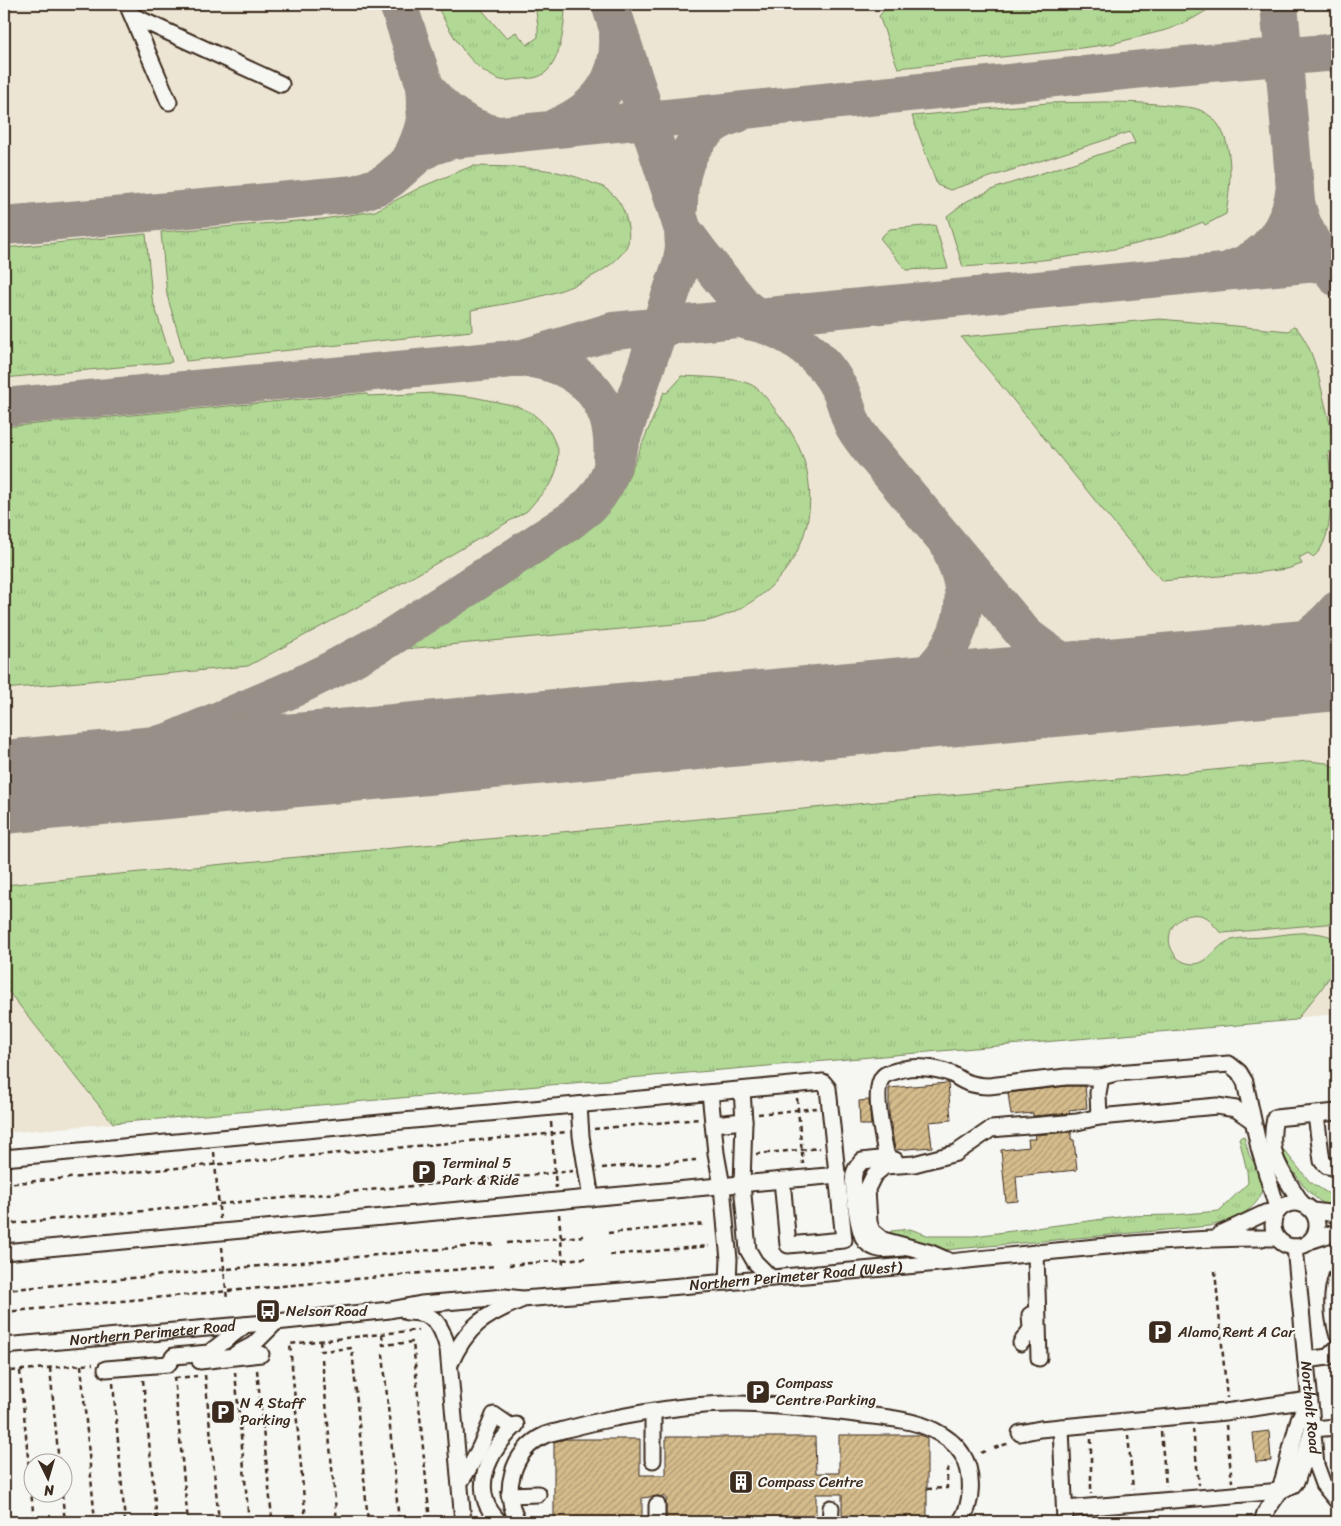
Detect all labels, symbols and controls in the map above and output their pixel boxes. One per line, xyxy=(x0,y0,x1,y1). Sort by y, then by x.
place label: Terminal 5 Park & Ride xyxy=(442,1150,519,1193)
parking icon: Terminal 5 Park & Ride xyxy=(411,1159,437,1185)
street label: Northern Perimeter Road (West) xyxy=(688,1253,903,1298)
bus stop icon: Nelson Road xyxy=(255,1298,281,1324)
place label: Nelson Road xyxy=(286,1298,368,1324)
street label: Northern Perimeter Road xyxy=(68,1313,238,1353)
parking icon: Alamo Rent A Car xyxy=(1147,1319,1173,1345)
place label: Alamo Rent A Car xyxy=(1177,1319,1295,1345)
street label: Northolt Road xyxy=(1293,1360,1328,1456)
place label: Compass Centre Parking xyxy=(776,1370,877,1413)
parking icon: Compass Centre Parking xyxy=(745,1379,771,1405)
place label: N 4 Staff Parking xyxy=(240,1390,307,1433)
parking icon: N 4 Staff Parking xyxy=(210,1399,236,1425)
north arrow xyxy=(22,1454,72,1504)
building icon: Compass Centre xyxy=(728,1469,754,1495)
place label: Compass Centre xyxy=(758,1469,864,1495)
text: N xyxy=(43,1477,56,1503)

